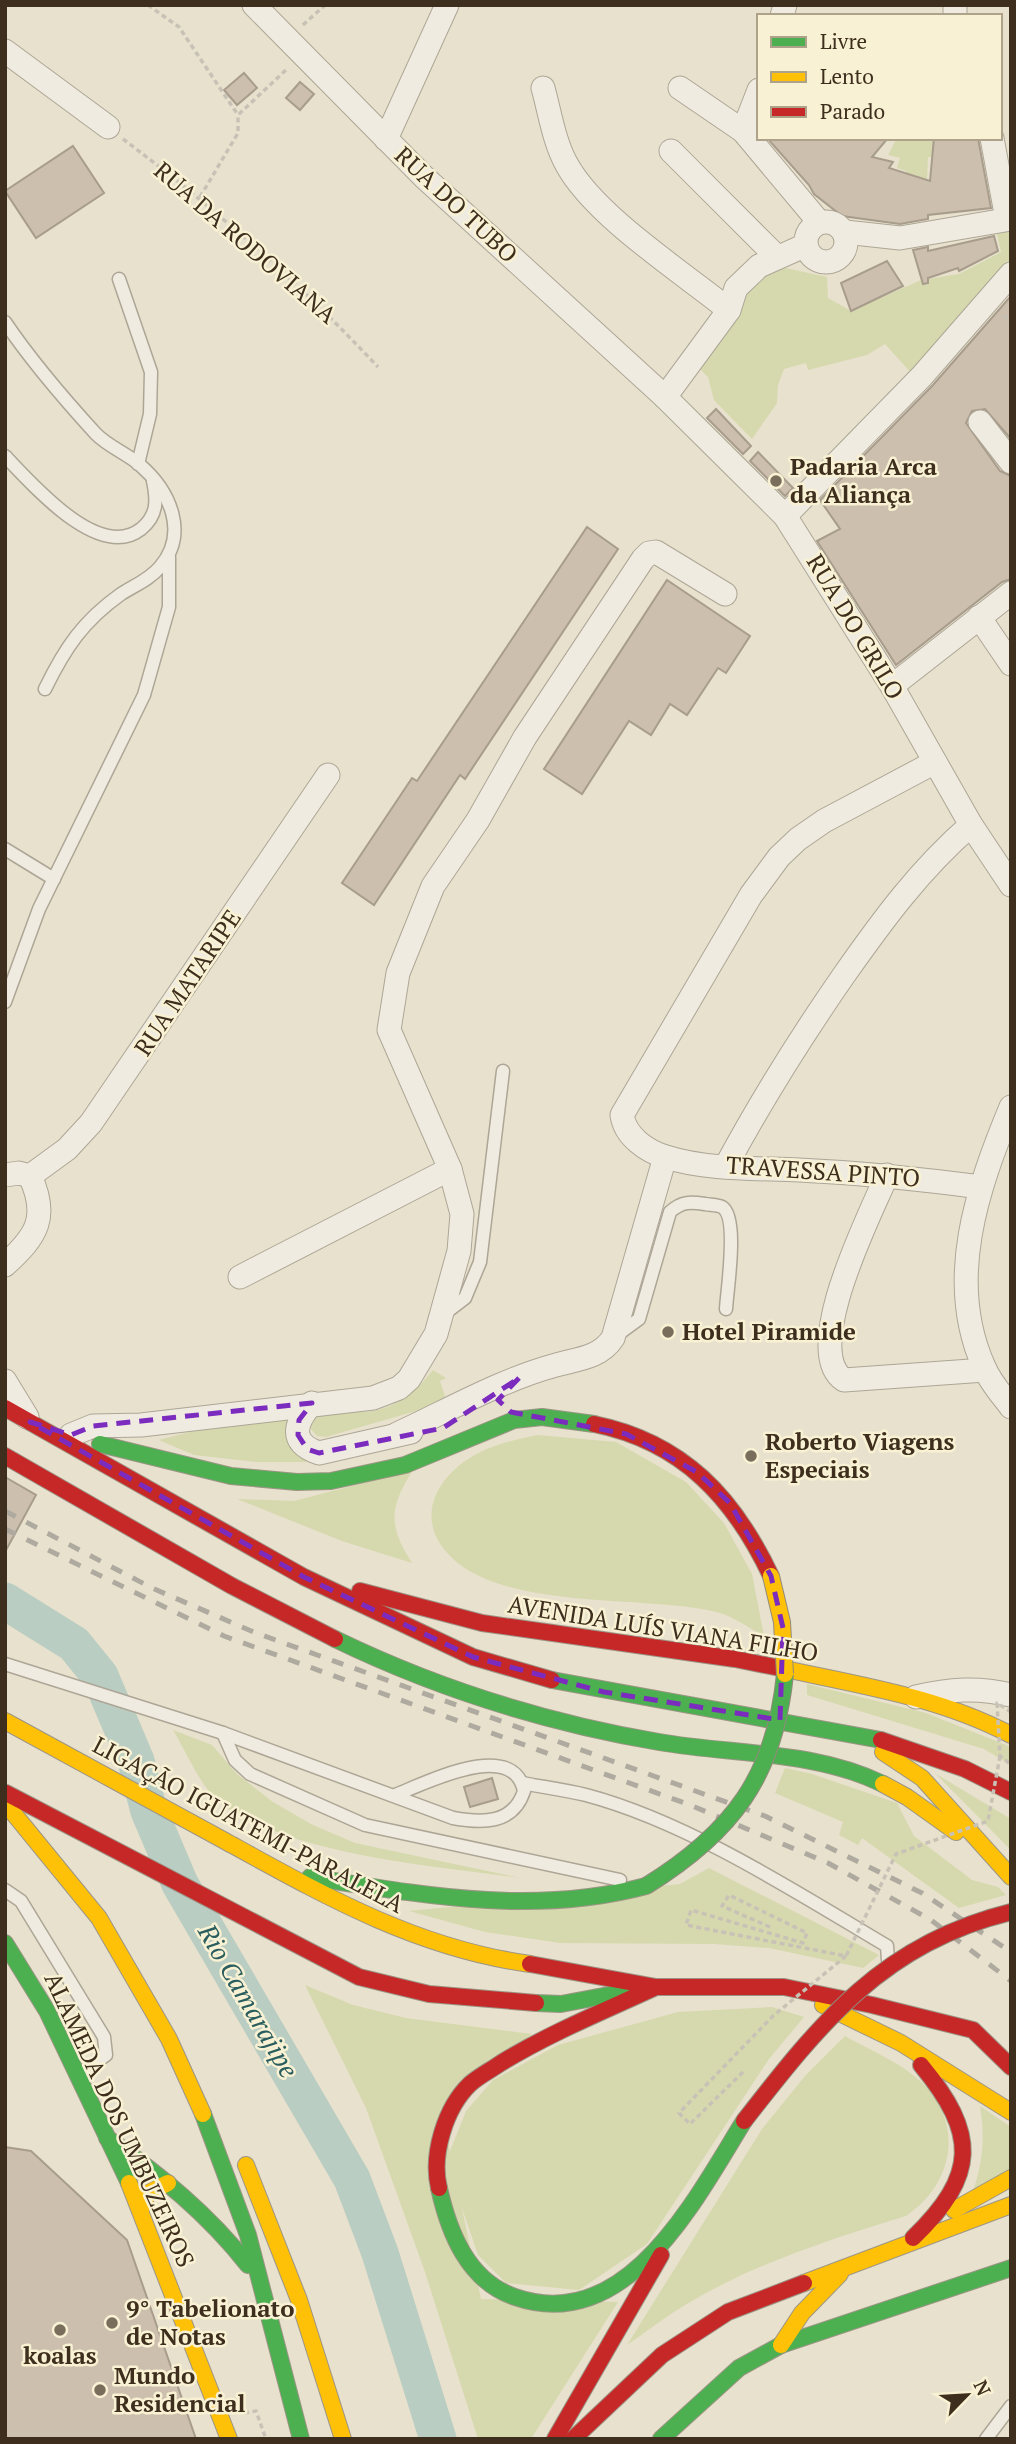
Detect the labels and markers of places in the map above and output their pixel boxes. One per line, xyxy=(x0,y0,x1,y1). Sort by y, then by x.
place label: Padaria Arca da Aliança xyxy=(790,450,938,510)
marker: Padaria Arca da Aliança xyxy=(768,473,784,489)
place label: Hotel Piramide xyxy=(682,1315,856,1347)
marker: Hotel Piramide xyxy=(660,1324,676,1340)
place label: Roberto Viagens Especiais xyxy=(765,1425,955,1485)
marker: Roberto Viagens Especiais xyxy=(743,1448,759,1464)
place label: 9° Tabelionato de Notas xyxy=(126,2292,294,2352)
marker: 9° Tabelionato de Notas xyxy=(104,2315,120,2331)
marker: koalas xyxy=(52,2322,68,2338)
place label: koalas xyxy=(23,2339,97,2371)
place label: Mundo Residencial xyxy=(114,2359,246,2419)
marker: Mundo Residencial xyxy=(92,2382,108,2398)

